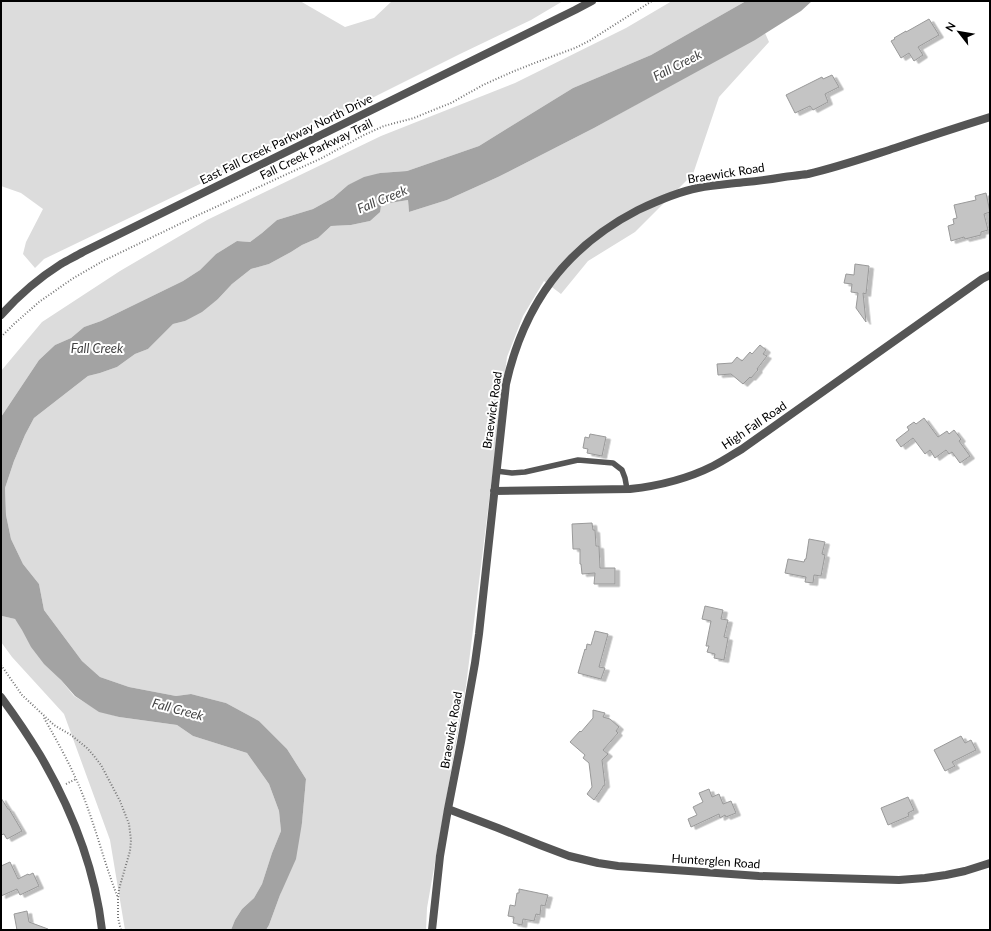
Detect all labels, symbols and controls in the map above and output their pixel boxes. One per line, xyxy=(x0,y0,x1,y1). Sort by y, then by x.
north arrow xyxy=(939,12,979,52)
text: N xyxy=(942,20,958,34)
water label: Fall Creek xyxy=(650,46,705,84)
street label: East Fall Creek Parkway North Drive xyxy=(197,91,375,187)
street label: Fall Creek Parkway Trail xyxy=(257,115,375,183)
street label: Braewick Road xyxy=(686,159,766,187)
water label: Fall Creek xyxy=(355,181,410,216)
water label: Fall Creek xyxy=(71,340,124,356)
street label: Braewick Road xyxy=(479,370,505,450)
street label: High Fall Road xyxy=(719,398,789,452)
street label: Braewick Road xyxy=(437,690,465,770)
water label: Fall Creek xyxy=(151,694,206,724)
street label: Hunterglen Road xyxy=(671,850,761,872)

